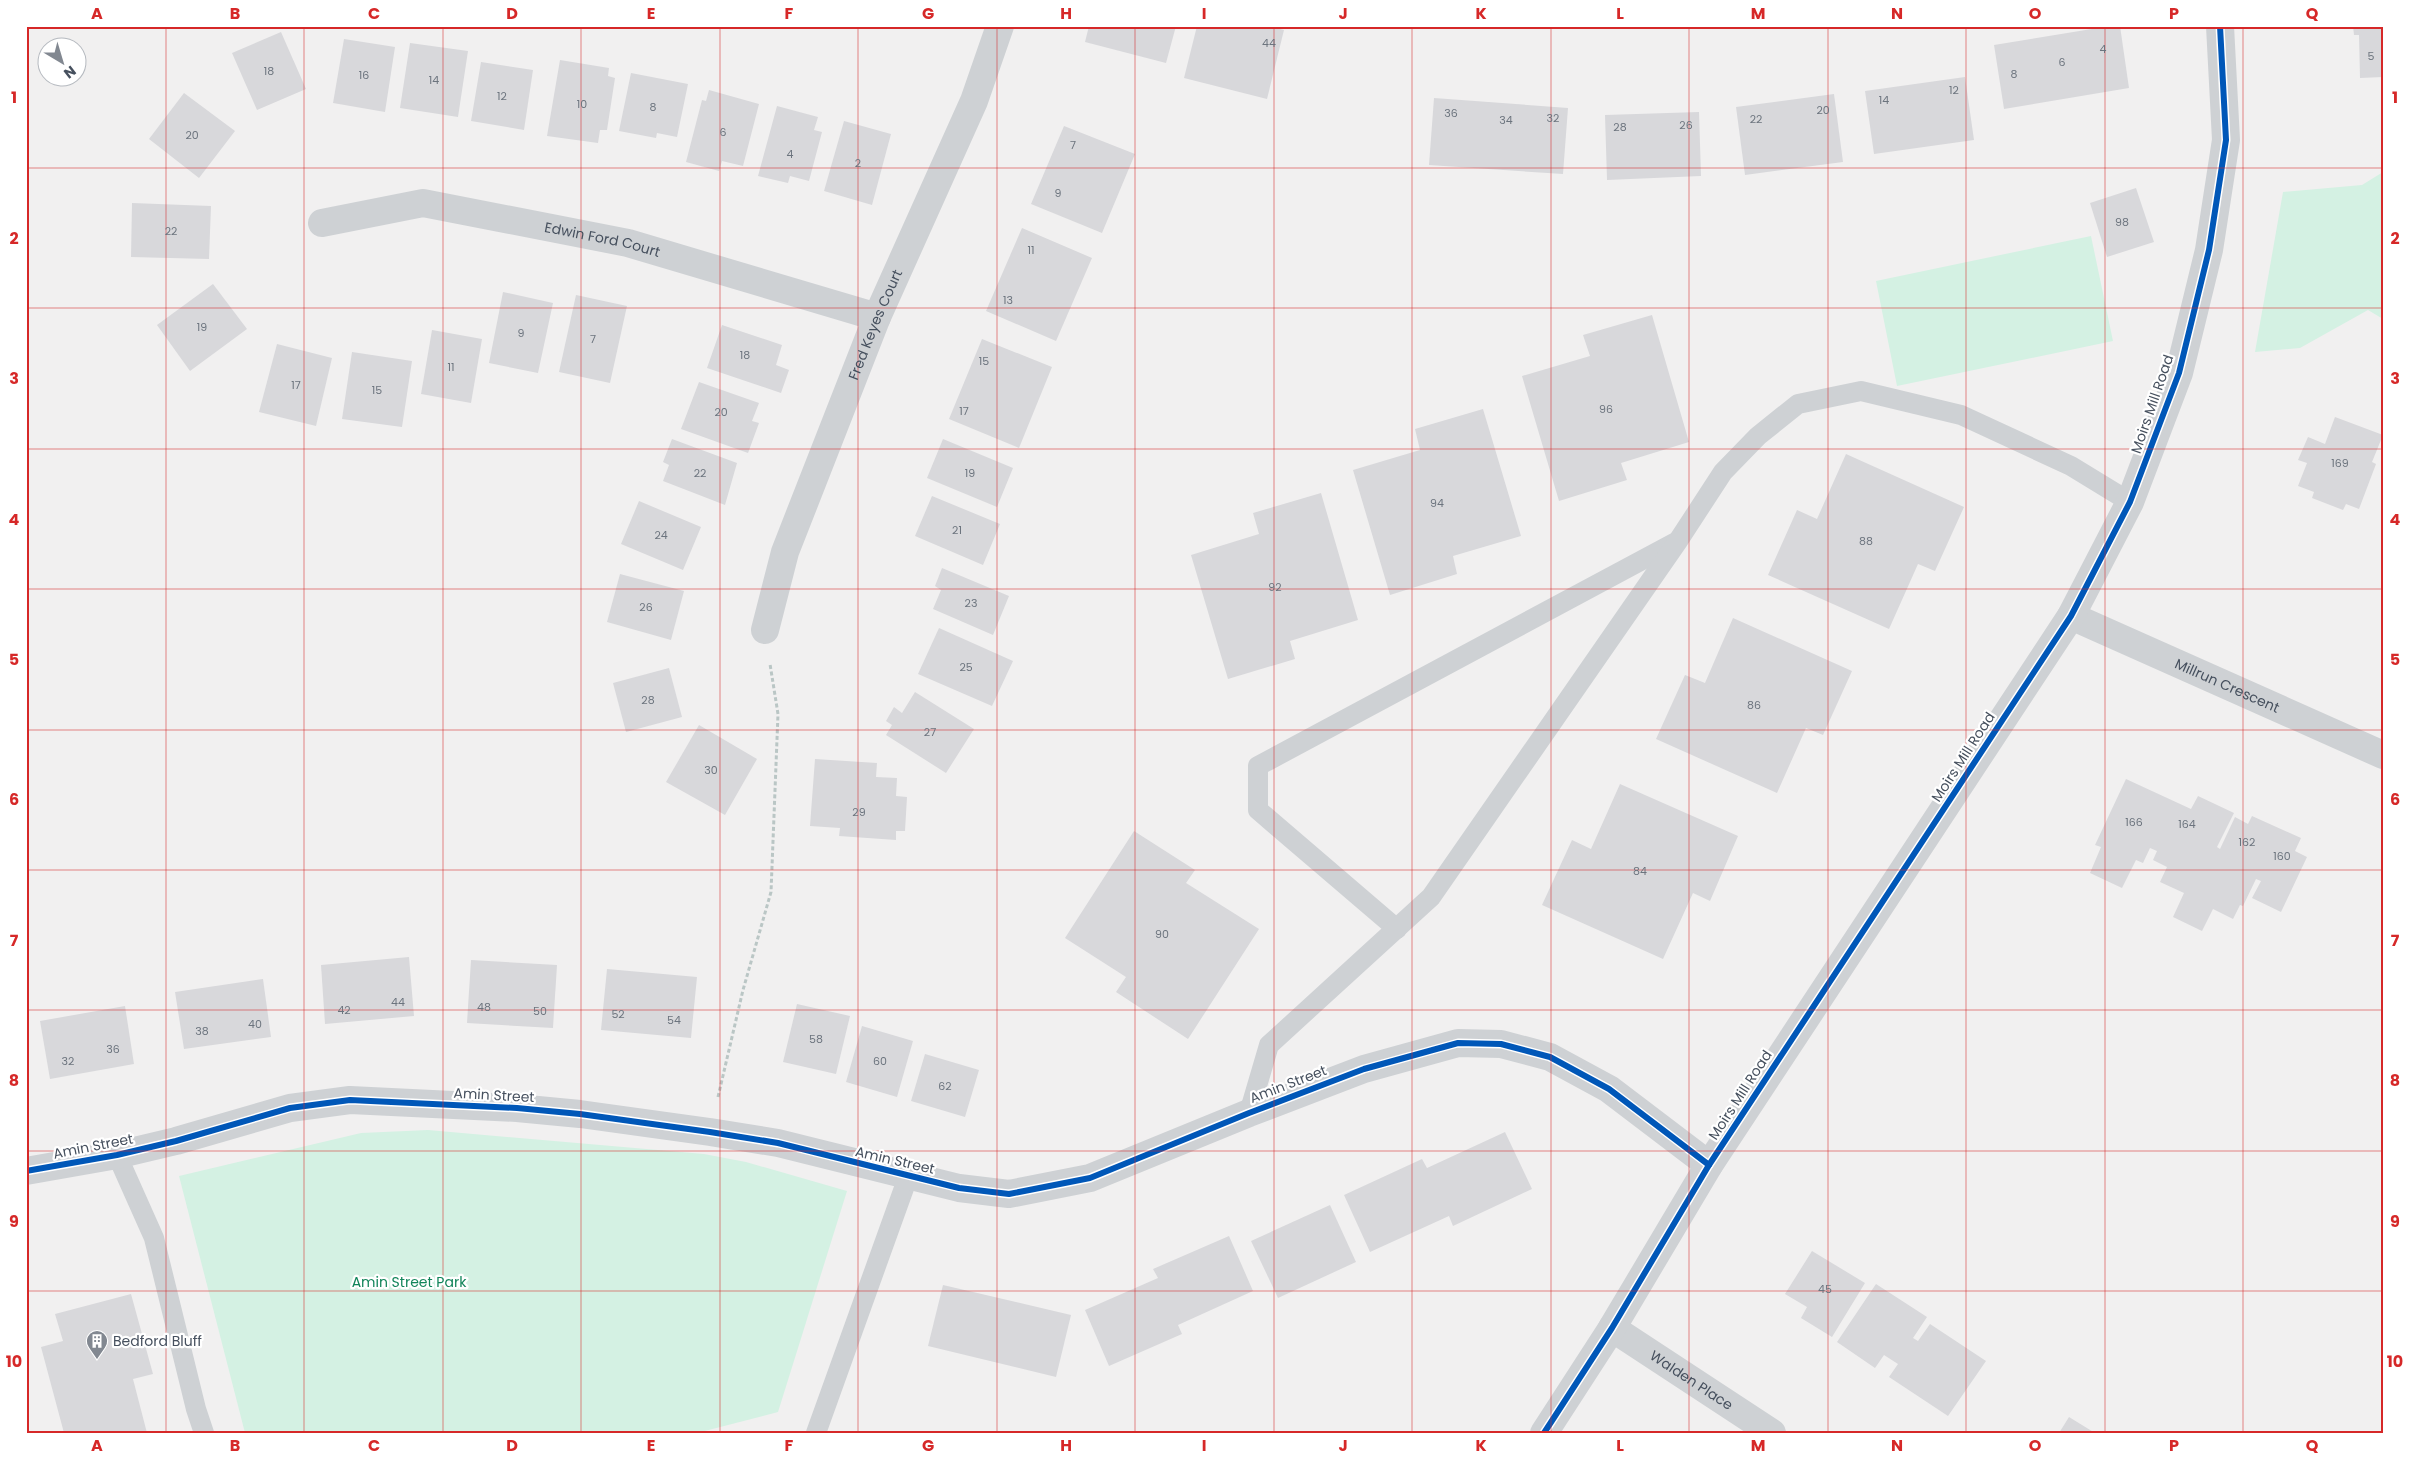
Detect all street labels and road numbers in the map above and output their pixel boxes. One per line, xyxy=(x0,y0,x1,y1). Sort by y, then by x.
street label: Edwin Ford Court xyxy=(543,217,663,262)
street label: Fred Keyes Court xyxy=(843,266,907,383)
street label: Moirs Mill Road xyxy=(2126,352,2178,456)
street label: Millrun Crescent xyxy=(2172,654,2283,718)
street label: Moirs Mill Road xyxy=(1926,708,2000,806)
street label: Moirs Mill Road xyxy=(1703,1046,1777,1144)
street label: Amin Street xyxy=(1247,1060,1329,1108)
street label: Amin Street xyxy=(453,1083,535,1107)
street label: Amin Street xyxy=(51,1128,135,1164)
street label: Amin Street xyxy=(853,1141,937,1179)
street label: Walden Place xyxy=(1646,1346,1737,1415)

